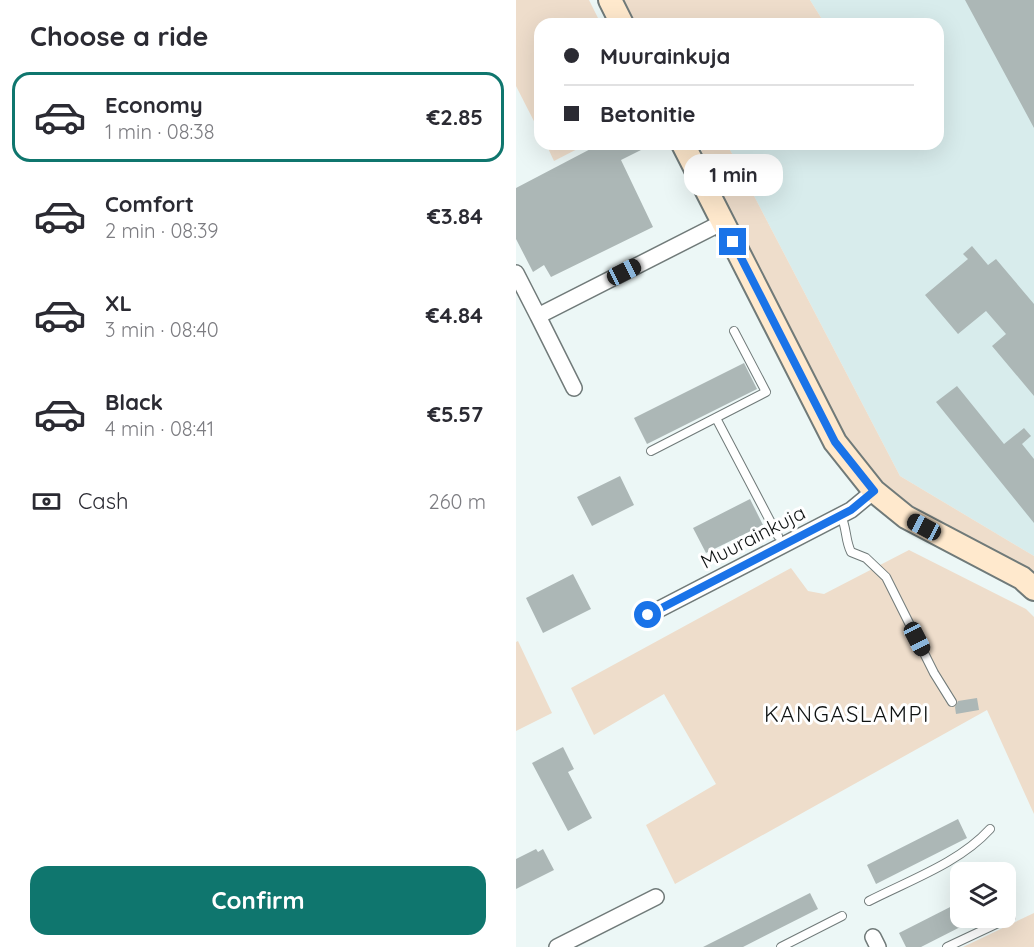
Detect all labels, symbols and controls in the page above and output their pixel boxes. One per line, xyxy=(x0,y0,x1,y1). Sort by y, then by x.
text: Choose a ride xyxy=(30,19,208,53)
text: Muurainkuja xyxy=(600,42,730,70)
icon: car xyxy=(33,90,87,144)
text: Economy xyxy=(105,91,203,119)
text: Betonitie xyxy=(600,100,695,128)
text: €2.85 xyxy=(426,103,483,131)
text: 1 min · 08:38 xyxy=(105,119,214,144)
callout: 1 min xyxy=(684,155,782,197)
text: 1 min xyxy=(709,162,758,187)
icon: car xyxy=(33,189,87,243)
text: Comfort xyxy=(105,190,194,218)
text: €3.84 xyxy=(427,202,483,230)
text: 2 min · 08:39 xyxy=(105,218,219,243)
route end xyxy=(719,228,746,255)
car xyxy=(604,256,644,288)
icon: car xyxy=(33,288,87,342)
text: XL xyxy=(105,289,132,317)
text: €4.84 xyxy=(426,301,483,329)
text: 3 min · 08:40 xyxy=(105,317,219,342)
icon: car xyxy=(33,387,87,441)
text: Black xyxy=(105,388,163,416)
text: €5.57 xyxy=(427,400,483,428)
text: 4 min · 08:41 xyxy=(105,416,214,441)
icon: cash xyxy=(30,485,63,518)
text: Cash xyxy=(78,487,129,515)
text: 260 m xyxy=(429,489,486,514)
street label: Muurainkuja xyxy=(696,499,809,574)
car xyxy=(904,511,944,543)
route start xyxy=(634,601,661,628)
car xyxy=(901,619,933,659)
district label: KANGASLAMPI xyxy=(764,700,930,728)
map controls xyxy=(950,862,1016,928)
button: layers xyxy=(950,862,1016,928)
button: Confirm xyxy=(30,866,486,935)

